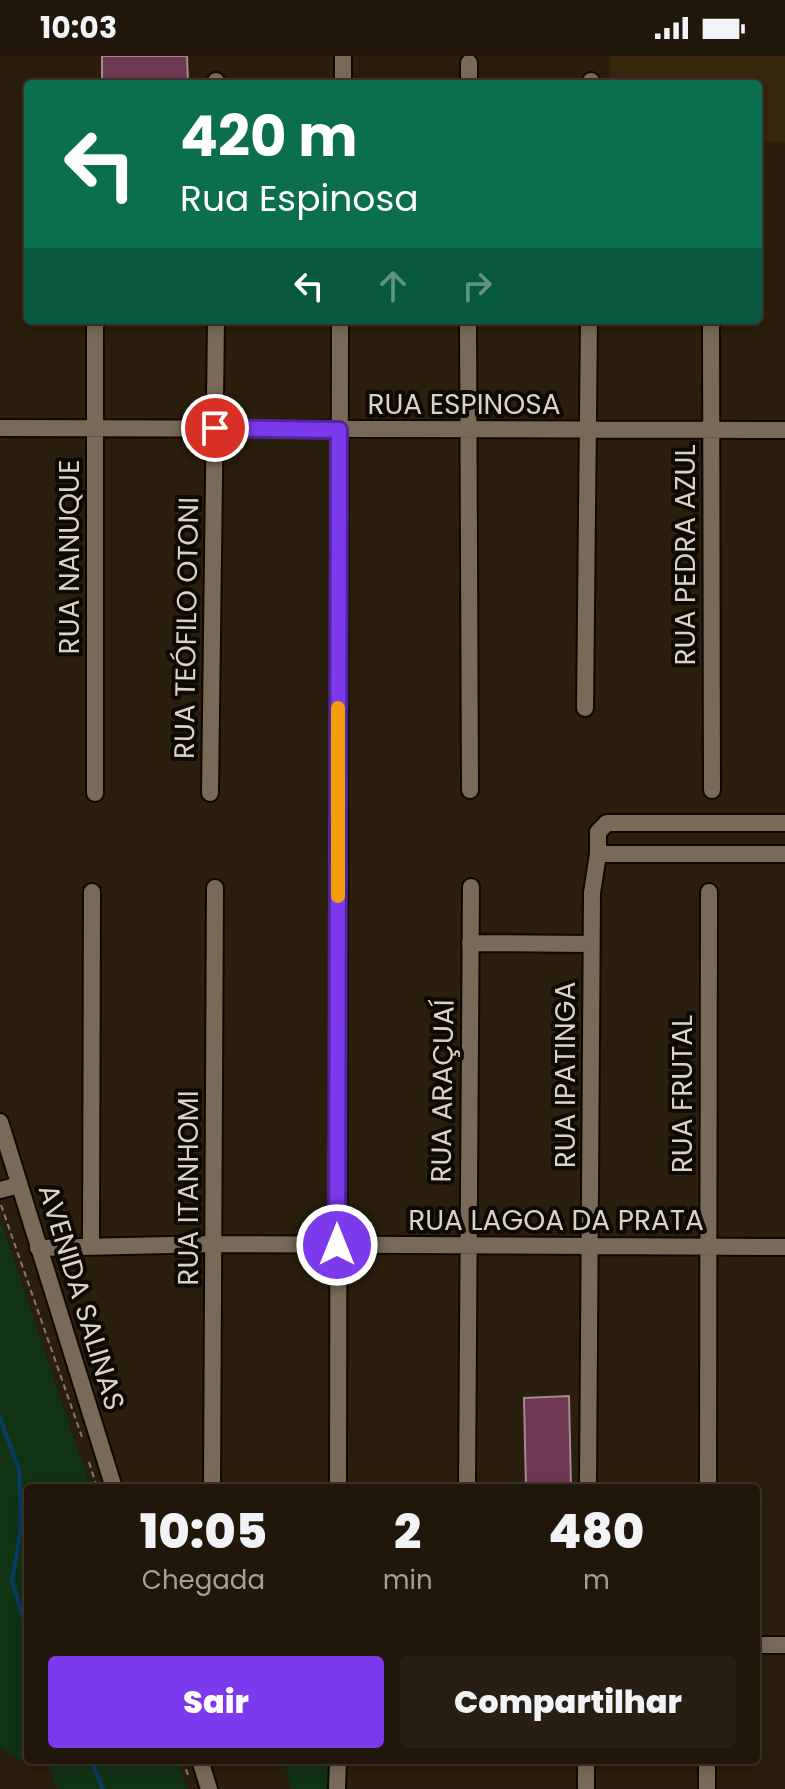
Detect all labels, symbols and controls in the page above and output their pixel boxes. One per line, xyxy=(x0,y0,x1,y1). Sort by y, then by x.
text: 10:03 xyxy=(40,6,117,49)
text: 420 m xyxy=(180,97,358,176)
icon: left xyxy=(48,112,152,216)
text: Rua Espinosa xyxy=(180,173,419,224)
icon: left xyxy=(287,264,331,308)
icon: ahead xyxy=(371,264,415,308)
icon: right xyxy=(455,264,499,308)
street label: RUA ESPINOSA xyxy=(367,385,561,424)
pin xyxy=(181,394,249,462)
icon: arrive xyxy=(193,406,237,450)
street label: RUA PEDRA AZUL xyxy=(666,444,705,666)
street label: RUA NANUQUE xyxy=(50,460,89,654)
street label: RUA TEÓFILO OTONI xyxy=(165,497,208,759)
street label: RUA IPATINGA xyxy=(546,982,585,1168)
street label: RUA ARAÇUAÍ xyxy=(421,999,464,1183)
street label: RUA FRUTAL xyxy=(663,1015,702,1173)
street label: RUA ITANHOMI xyxy=(169,1090,208,1286)
street label: AVENIDA SALINAS xyxy=(29,1179,134,1415)
street label: RUA LAGOA DA PRATA xyxy=(408,1201,704,1240)
position arrow xyxy=(295,1203,379,1287)
text: 10:05 xyxy=(140,1498,267,1565)
text: 2 xyxy=(394,1498,421,1565)
text: 480 xyxy=(548,1498,644,1565)
text: Chegada xyxy=(142,1562,265,1598)
text: min xyxy=(383,1562,433,1598)
text: m xyxy=(583,1562,610,1598)
button: Sair xyxy=(48,1656,384,1748)
button: Compartilhar xyxy=(400,1656,736,1748)

